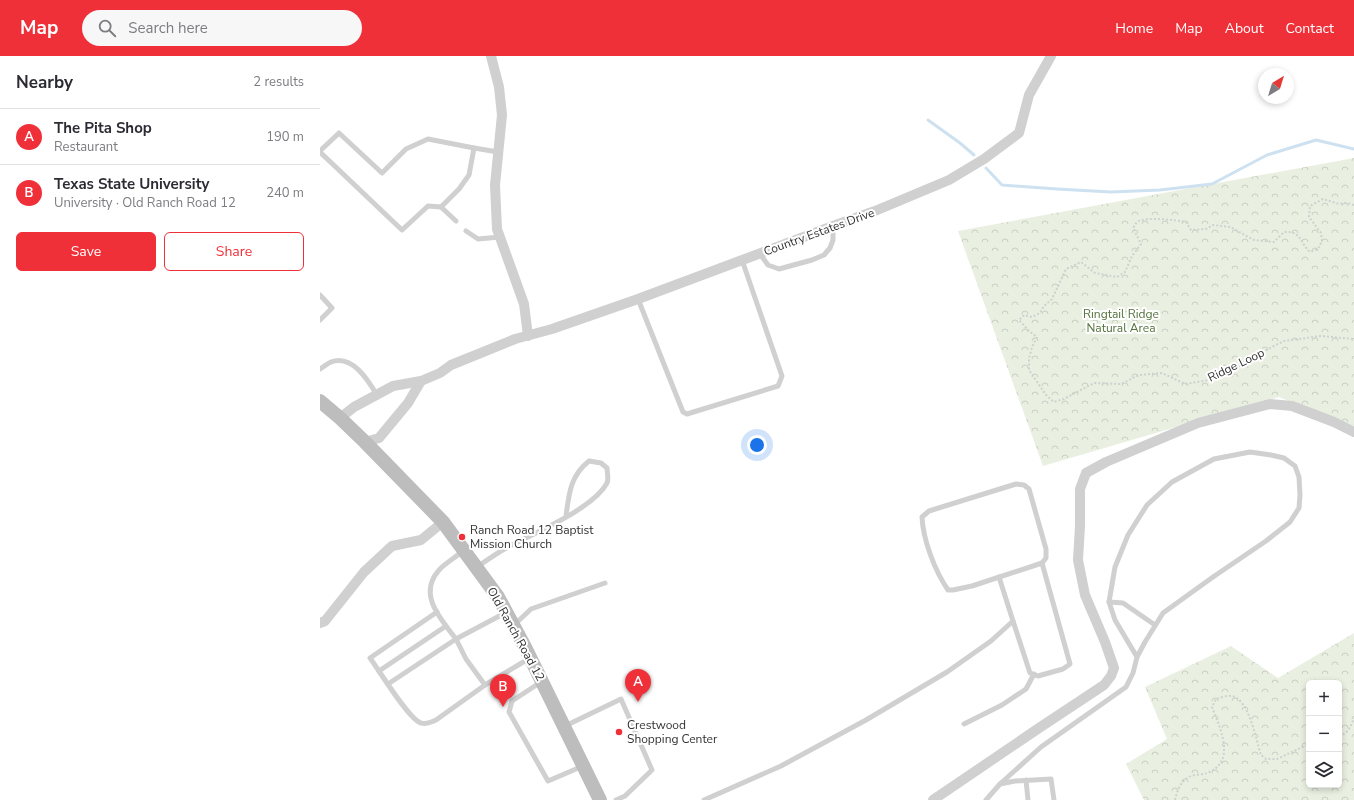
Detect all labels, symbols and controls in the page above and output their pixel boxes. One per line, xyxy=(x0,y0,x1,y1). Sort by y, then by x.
search box xyxy=(82,10,362,46)
text: Map xyxy=(20,15,58,41)
icon: search xyxy=(96,17,118,39)
text: Search here xyxy=(128,18,208,38)
text: Home xyxy=(1115,19,1153,38)
text: Map xyxy=(1175,19,1203,38)
text: About xyxy=(1225,19,1264,38)
text: Contact xyxy=(1286,19,1334,38)
north arrow xyxy=(1258,68,1294,104)
text: Nearby xyxy=(16,71,73,94)
text: 2 results xyxy=(253,73,304,91)
text: The Pita Shop xyxy=(54,118,152,138)
text: A xyxy=(24,128,34,146)
text: 190 m xyxy=(266,128,304,146)
text: Restaurant xyxy=(54,138,118,156)
text: Texas State University xyxy=(54,174,209,194)
text: B xyxy=(25,184,33,202)
text: 240 m xyxy=(266,184,304,202)
text: University · Old Ranch Road 12 xyxy=(54,194,236,212)
street label: Country Estates Drive xyxy=(761,204,877,260)
button: Save xyxy=(16,232,156,271)
button: Share xyxy=(164,232,304,271)
park label: Ringtail Ridge Natural Area xyxy=(1083,306,1159,336)
street label: Ridge Loop xyxy=(1205,344,1267,386)
your location xyxy=(747,435,767,455)
place label: Ranch Road 12 Baptist Mission Church xyxy=(470,522,594,552)
marker: Ranch Road 12 Baptist Mission Church xyxy=(457,532,467,542)
street label: Old Ranch Road 12 xyxy=(484,584,548,684)
pin: A xyxy=(625,669,651,702)
pin: B xyxy=(490,674,516,707)
map controls xyxy=(1306,680,1342,788)
button: + xyxy=(1306,680,1342,716)
button: − xyxy=(1306,716,1342,752)
place label: Crestwood Shopping Center xyxy=(627,717,718,747)
marker: Crestwood Shopping Center xyxy=(614,727,624,737)
button: layers xyxy=(1306,752,1342,788)

